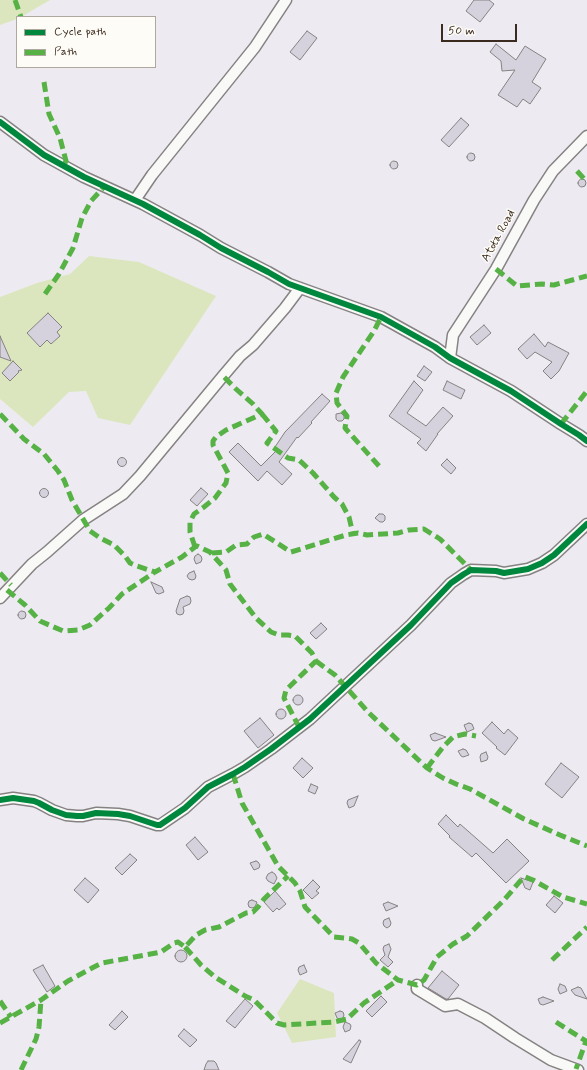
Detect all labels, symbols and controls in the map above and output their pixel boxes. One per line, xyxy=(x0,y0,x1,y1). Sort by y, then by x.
legend xyxy=(16,16,156,68)
scale bar xyxy=(443,16,519,42)
text: 50 m xyxy=(448,23,475,39)
text: Cycle path xyxy=(54,24,106,40)
text: Path xyxy=(54,44,77,60)
street label: Atota Road xyxy=(479,208,519,264)

